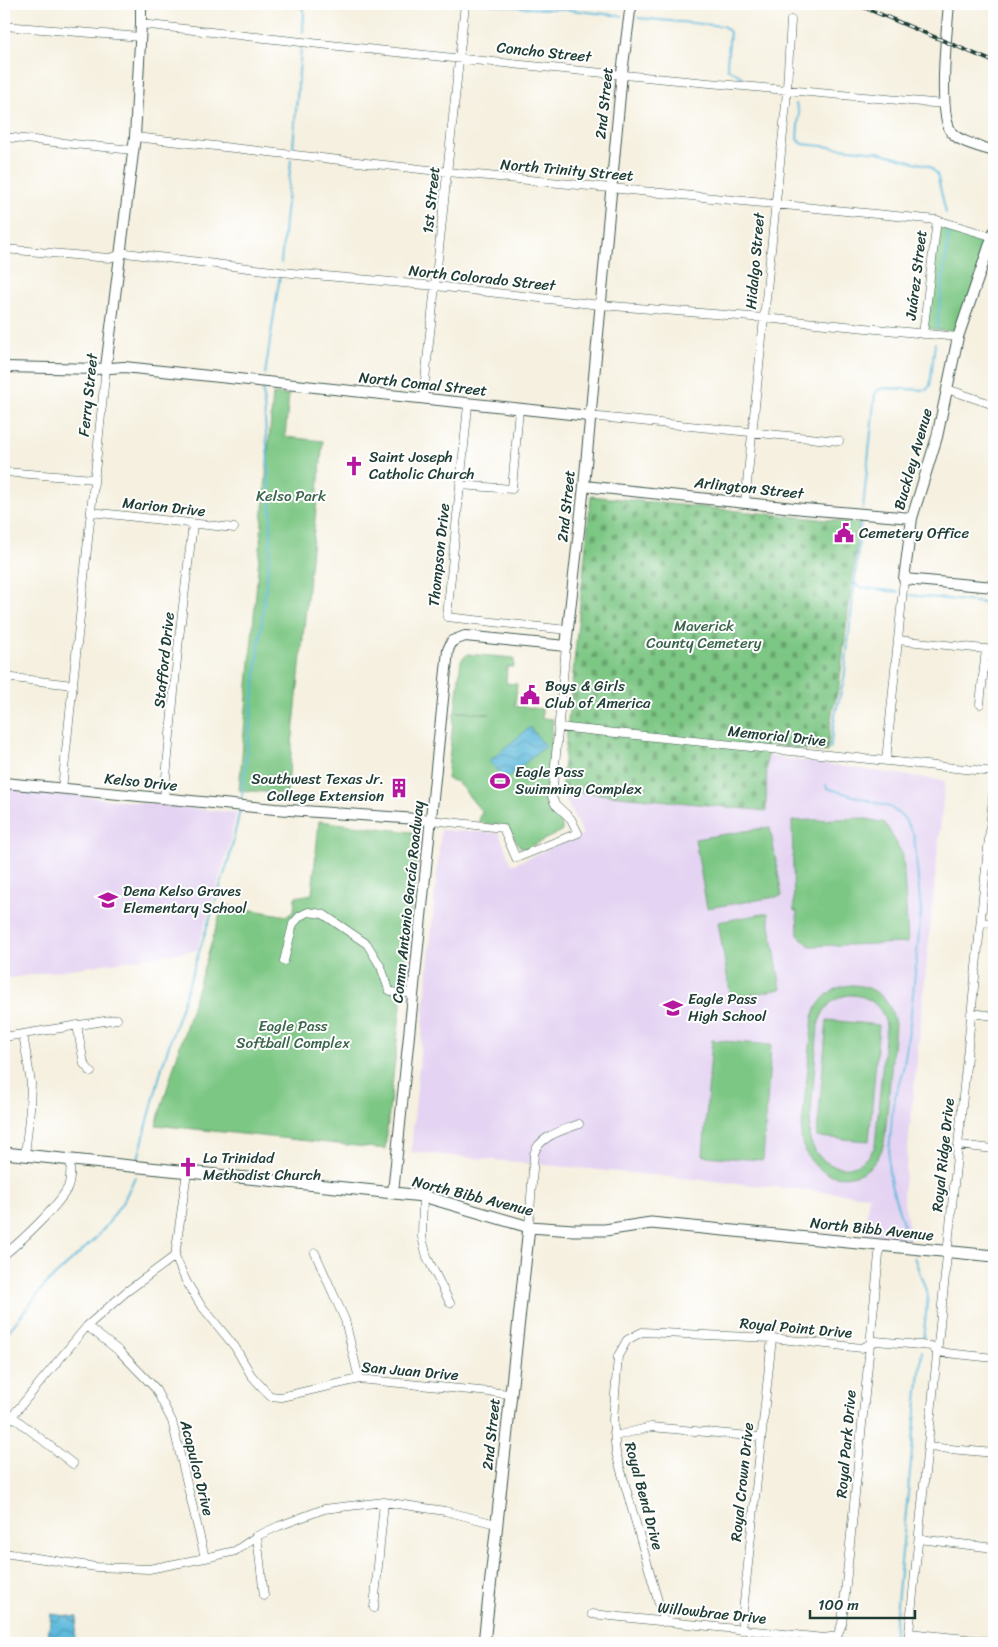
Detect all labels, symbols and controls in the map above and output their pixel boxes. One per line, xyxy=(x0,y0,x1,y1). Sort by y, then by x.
street label: Concho Street xyxy=(495,34,594,70)
street label: 2nd Street xyxy=(587,65,621,140)
street label: North Trinity Street xyxy=(499,151,635,189)
street label: 1st Street xyxy=(415,165,447,235)
street label: Hidalgo Street xyxy=(738,211,772,310)
street label: Juárez Street xyxy=(897,228,934,323)
street label: North Colorado Street xyxy=(407,257,558,299)
street label: Ferry Street xyxy=(71,351,105,438)
street label: North Comal Street xyxy=(358,364,489,404)
street label: Buckley Avenue xyxy=(886,405,940,513)
place label: Saint Joseph Catholic Church xyxy=(369,444,475,487)
church icon: Saint Joseph Catholic Church xyxy=(343,455,365,477)
street label: 2nd Street xyxy=(549,468,583,543)
street label: Arlington Street xyxy=(692,469,806,507)
park label: Kelso Park xyxy=(256,483,327,509)
street label: Marion Drive xyxy=(121,490,207,524)
street label: Thompson Drive xyxy=(421,502,457,608)
place label: Cemetery Office xyxy=(859,520,970,546)
public building icon: Cemetery Office xyxy=(833,522,855,544)
street label: Stafford Drive xyxy=(146,610,182,709)
park label: Maverick County Cemetery xyxy=(646,613,762,656)
place label: Boys & Girls Club of America xyxy=(545,673,651,716)
public building icon: Boys & Girls Club of America xyxy=(519,684,541,706)
street label: Memorial Drive xyxy=(727,718,827,754)
place label: Eagle Pass Swimming Complex xyxy=(515,759,642,802)
street label: Kelso Drive xyxy=(103,765,179,799)
place label: Southwest Texas Jr. College Extension xyxy=(251,766,384,809)
sports icon: Eagle Pass Swimming Complex xyxy=(489,770,511,792)
building icon: Southwest Texas Jr. College Extension xyxy=(388,777,410,799)
street label: Comm Antonio García Roadway xyxy=(384,799,432,1004)
place label: Dena Kelso Graves Elementary School xyxy=(123,878,248,921)
school or university icon: Dena Kelso Graves Elementary School xyxy=(97,889,119,911)
place label: Eagle Pass High School xyxy=(688,986,767,1029)
school or university icon: Eagle Pass High School xyxy=(662,997,684,1019)
park label: Eagle Pass Softball Complex xyxy=(236,1013,350,1056)
street label: Royal Ridge Drive xyxy=(924,1097,962,1213)
place label: La Trinidad Methodist Church xyxy=(203,1145,321,1188)
church icon: La Trinidad Methodist Church xyxy=(177,1156,199,1178)
street label: North Bibb Avenue xyxy=(410,1168,537,1224)
street label: North Bibb Avenue xyxy=(809,1210,935,1248)
street label: Royal Point Drive xyxy=(739,1310,853,1346)
street label: San Juan Drive xyxy=(360,1354,460,1388)
street label: Royal Park Drive xyxy=(828,1389,864,1499)
street label: 2nd Street xyxy=(474,1396,508,1471)
street label: Acapulco Drive xyxy=(172,1416,222,1519)
street label: Royal Crown Drive xyxy=(723,1421,761,1543)
street label: Royal Bend Drive xyxy=(617,1439,671,1553)
scale bar xyxy=(810,1587,916,1619)
text: 100 m xyxy=(818,1592,859,1618)
street label: Willowbrae Drive xyxy=(656,1594,768,1632)

